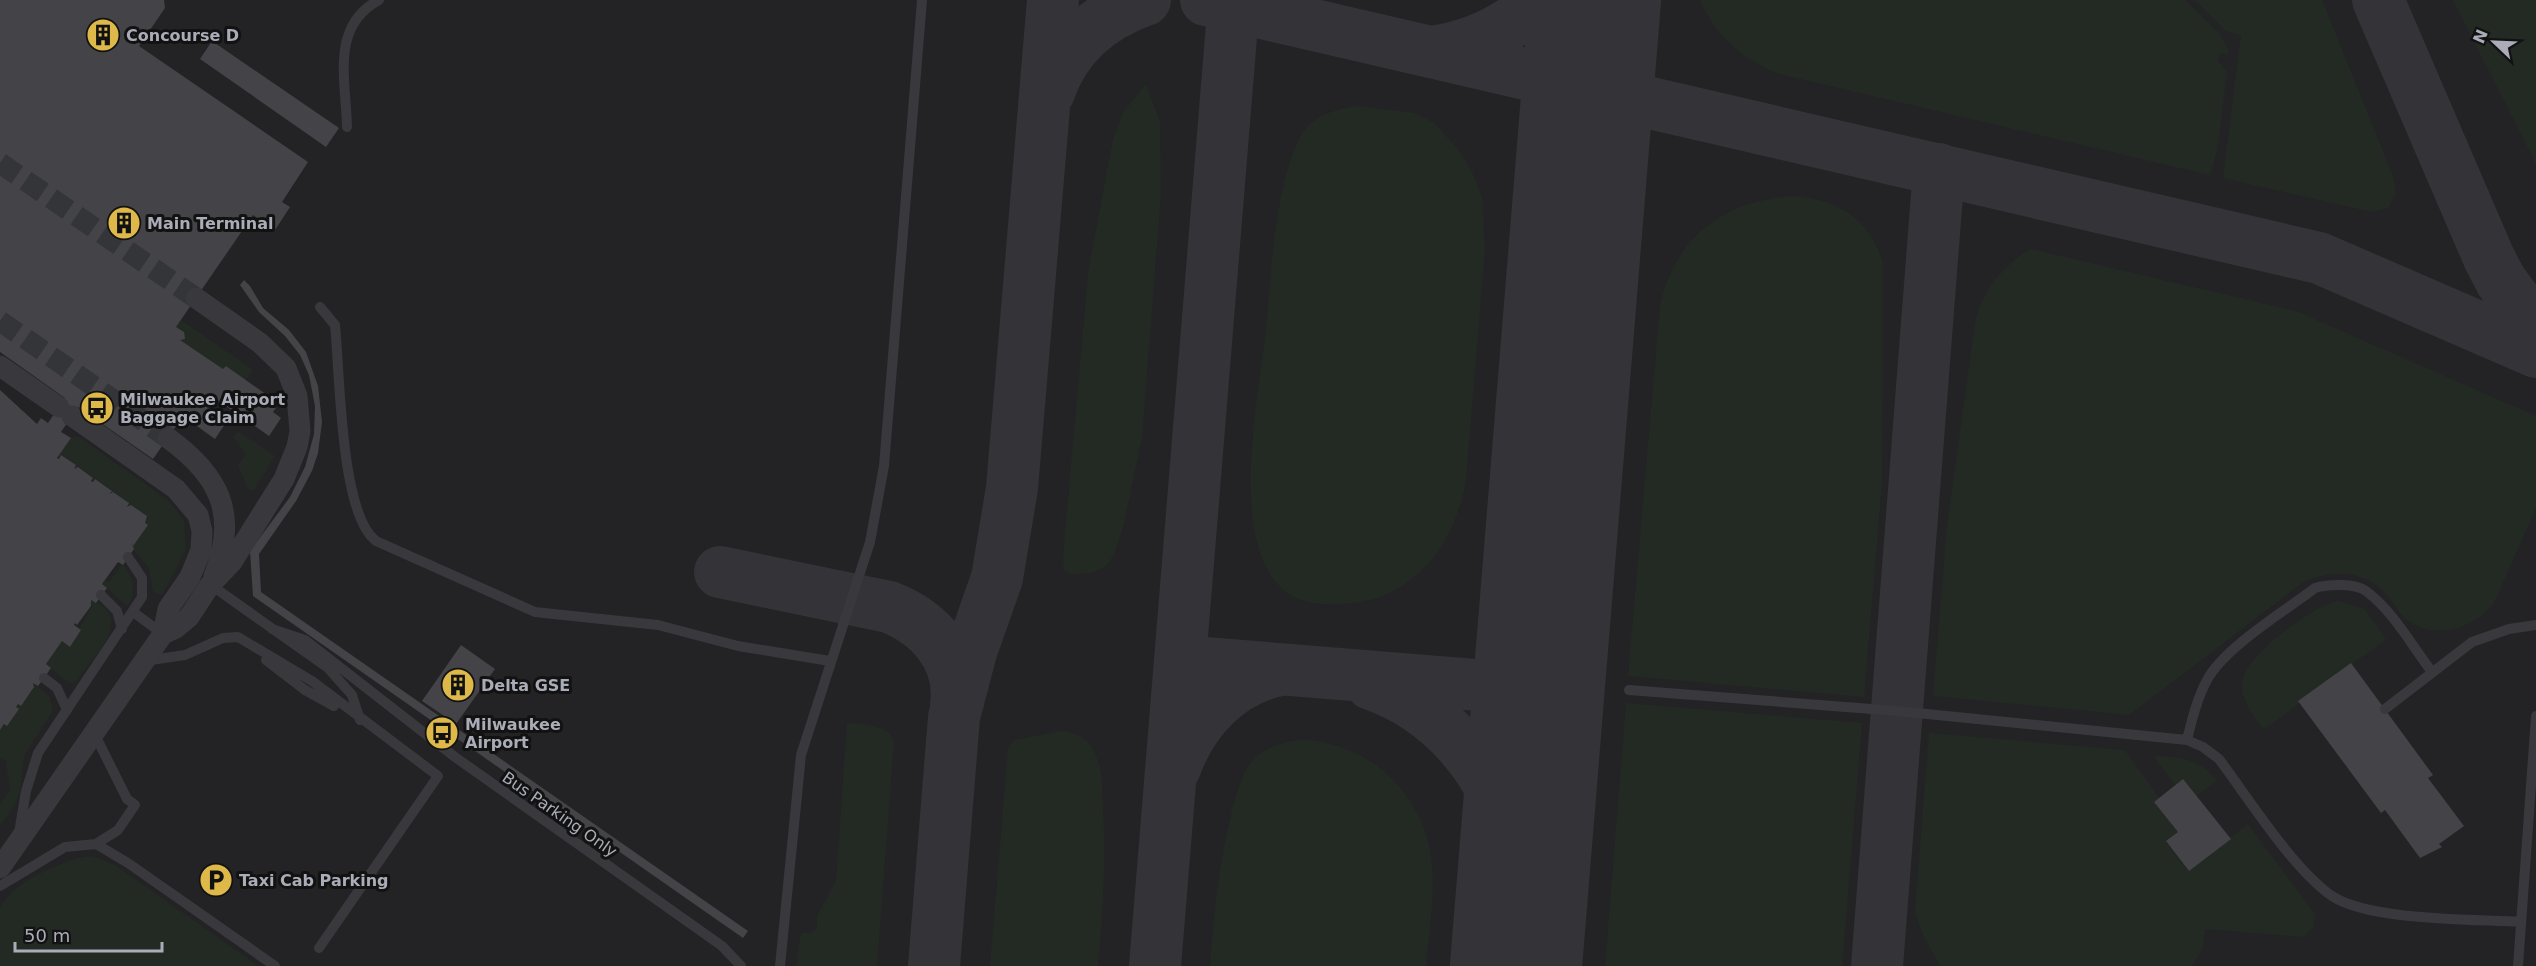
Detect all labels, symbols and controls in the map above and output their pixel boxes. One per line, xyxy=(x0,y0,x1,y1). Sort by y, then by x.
north arrow xyxy=(2464,12,2524,72)
building icon: Concourse D xyxy=(85,17,121,53)
place label: Concourse D xyxy=(126,26,239,45)
text: N xyxy=(2469,26,2492,46)
building icon: Main Terminal xyxy=(106,205,142,241)
place label: Main Terminal xyxy=(147,214,274,233)
bus stop icon: Milwaukee Airport Baggage Claim xyxy=(79,390,115,426)
place label: Milwaukee Airport Baggage Claim xyxy=(120,390,285,427)
building icon: Delta GSE xyxy=(440,667,476,703)
place label: Delta GSE xyxy=(481,676,570,695)
bus stop icon: Milwaukee Airport xyxy=(424,715,460,751)
place label: Milwaukee Airport xyxy=(465,715,561,752)
street label: Bus Parking Only xyxy=(499,768,621,861)
parking icon: Taxi Cab Parking xyxy=(198,862,234,898)
place label: Taxi Cab Parking xyxy=(239,871,389,890)
scale bar xyxy=(15,915,162,953)
text: 50 m xyxy=(24,925,70,946)

